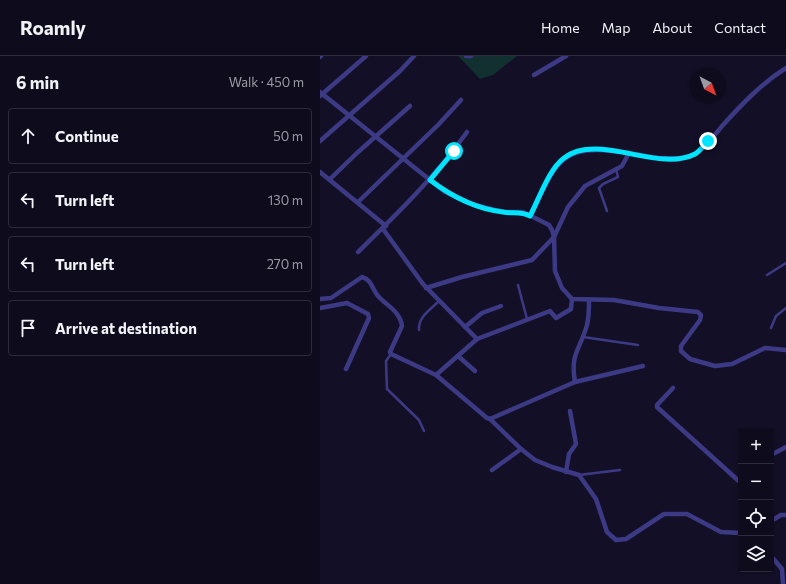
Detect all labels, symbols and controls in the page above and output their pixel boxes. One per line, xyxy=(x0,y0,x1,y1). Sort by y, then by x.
text: Roamly xyxy=(20,16,86,39)
text: Home xyxy=(541,19,580,36)
text: Map xyxy=(602,19,630,36)
text: About xyxy=(652,19,692,36)
text: Contact xyxy=(714,19,766,36)
north arrow xyxy=(690,68,726,104)
text: 6 min xyxy=(16,72,59,93)
text: Walk · 450 m xyxy=(229,74,304,90)
icon: ahead xyxy=(17,125,39,147)
text: Continue xyxy=(55,127,119,145)
text: 50 m xyxy=(273,128,303,144)
route end xyxy=(699,132,717,150)
route start xyxy=(445,142,463,160)
icon: left xyxy=(17,189,39,211)
text: Turn left xyxy=(55,191,114,209)
text: 130 m xyxy=(268,192,303,208)
icon: left xyxy=(17,253,39,275)
text: Turn left xyxy=(55,255,114,273)
text: 270 m xyxy=(267,256,303,272)
icon: arrive xyxy=(17,317,39,339)
text: Arrive at destination xyxy=(55,319,197,337)
map controls xyxy=(738,428,774,572)
button: + xyxy=(738,428,774,464)
button: − xyxy=(738,464,774,500)
button: locate xyxy=(738,500,774,536)
button: layers xyxy=(738,536,774,572)

